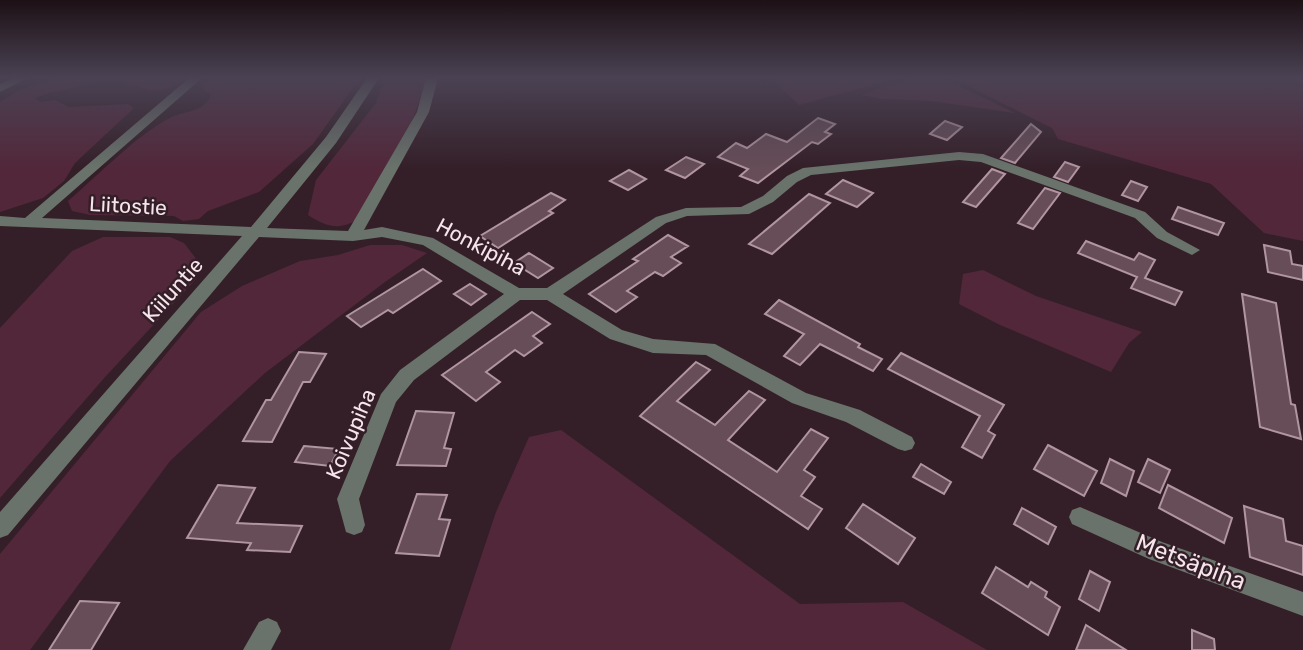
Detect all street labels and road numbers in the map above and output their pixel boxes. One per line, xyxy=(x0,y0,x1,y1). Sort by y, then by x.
street label: Liitostie xyxy=(88,191,168,220)
street label: Honkipiha xyxy=(432,213,530,281)
street label: Kiiluntie xyxy=(137,252,208,327)
street label: Koivupiha xyxy=(320,385,381,483)
street label: Metsäpiha xyxy=(1132,528,1250,596)

